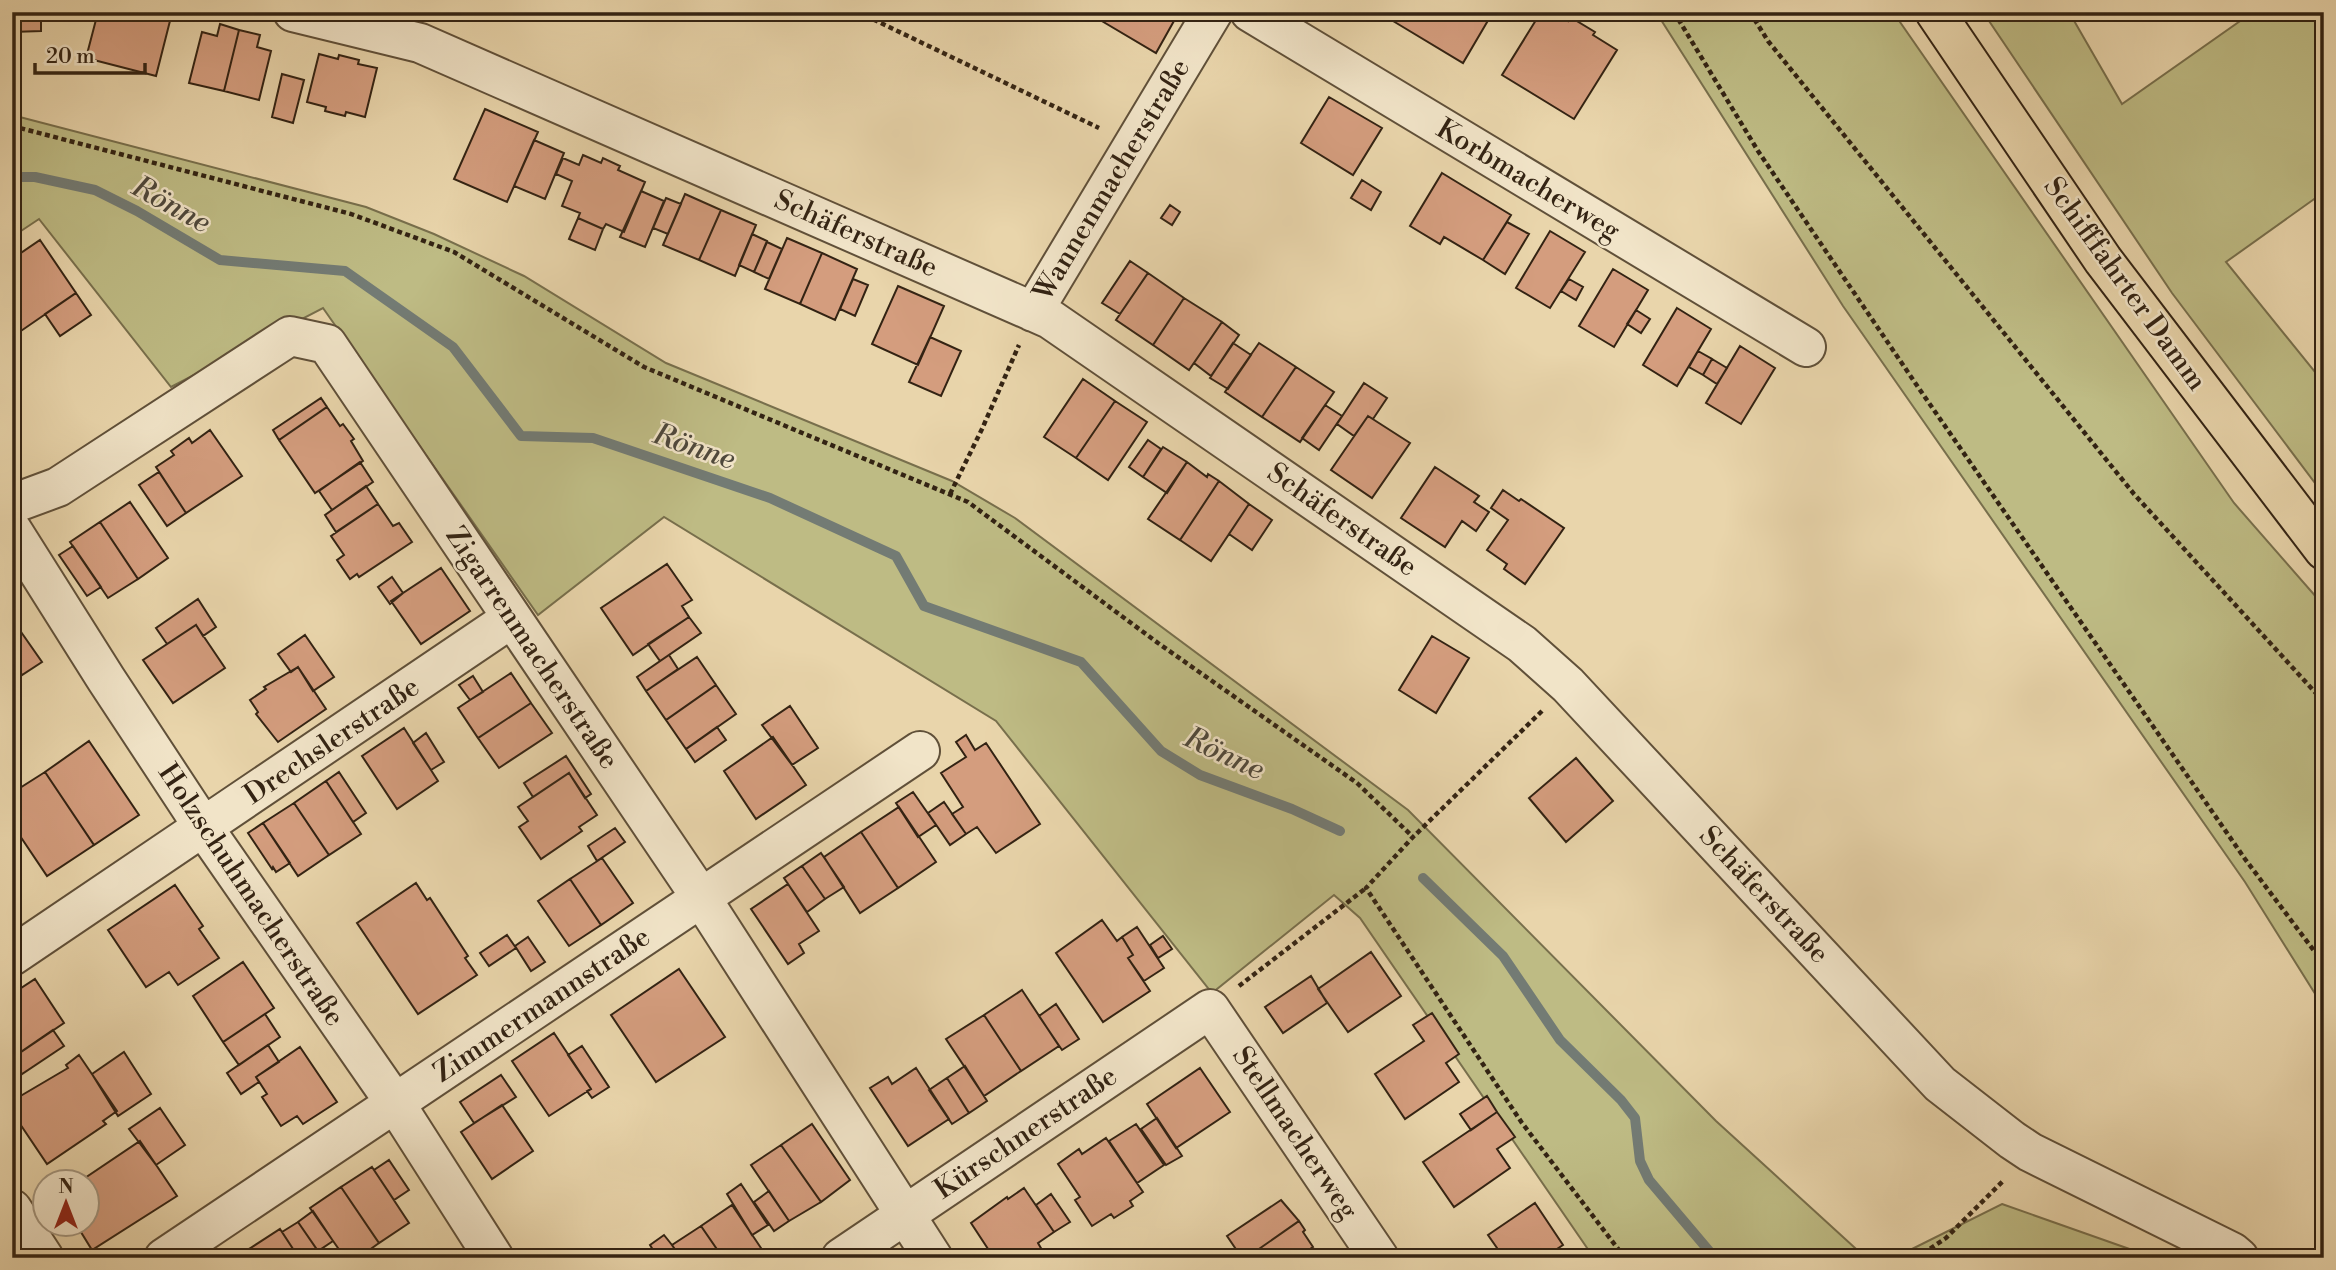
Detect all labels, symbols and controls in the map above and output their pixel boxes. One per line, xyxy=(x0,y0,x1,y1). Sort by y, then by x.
scale bar xyxy=(35,32,145,76)
text: 20 m xyxy=(46,44,95,70)
street label: Wannenmacherstraße xyxy=(1025,53,1198,308)
street label: Korbmacherweg xyxy=(1430,111,1627,249)
water label: Rönne xyxy=(124,167,217,242)
street label: Schifffahrter Damm xyxy=(2036,170,2214,398)
street label: Schäferstraße xyxy=(769,182,943,286)
water label: Rönne xyxy=(647,415,740,479)
street label: Schäferstraße xyxy=(1260,455,1424,585)
street label: Zigarrenmacherstraße xyxy=(438,520,626,776)
street label: Drechslerstraße xyxy=(238,670,426,812)
water label: Rönne xyxy=(1177,719,1270,789)
street label: Holzschuhmacherstraße xyxy=(150,757,352,1033)
street label: Schäferstraße xyxy=(1692,819,1836,971)
street label: Zimmermannstraße xyxy=(427,920,657,1090)
street label: Stellmacherweg xyxy=(1224,1040,1366,1226)
street label: Kürschnerstraße xyxy=(928,1059,1124,1207)
north arrow xyxy=(32,1168,102,1238)
text: N xyxy=(58,1175,74,1199)

